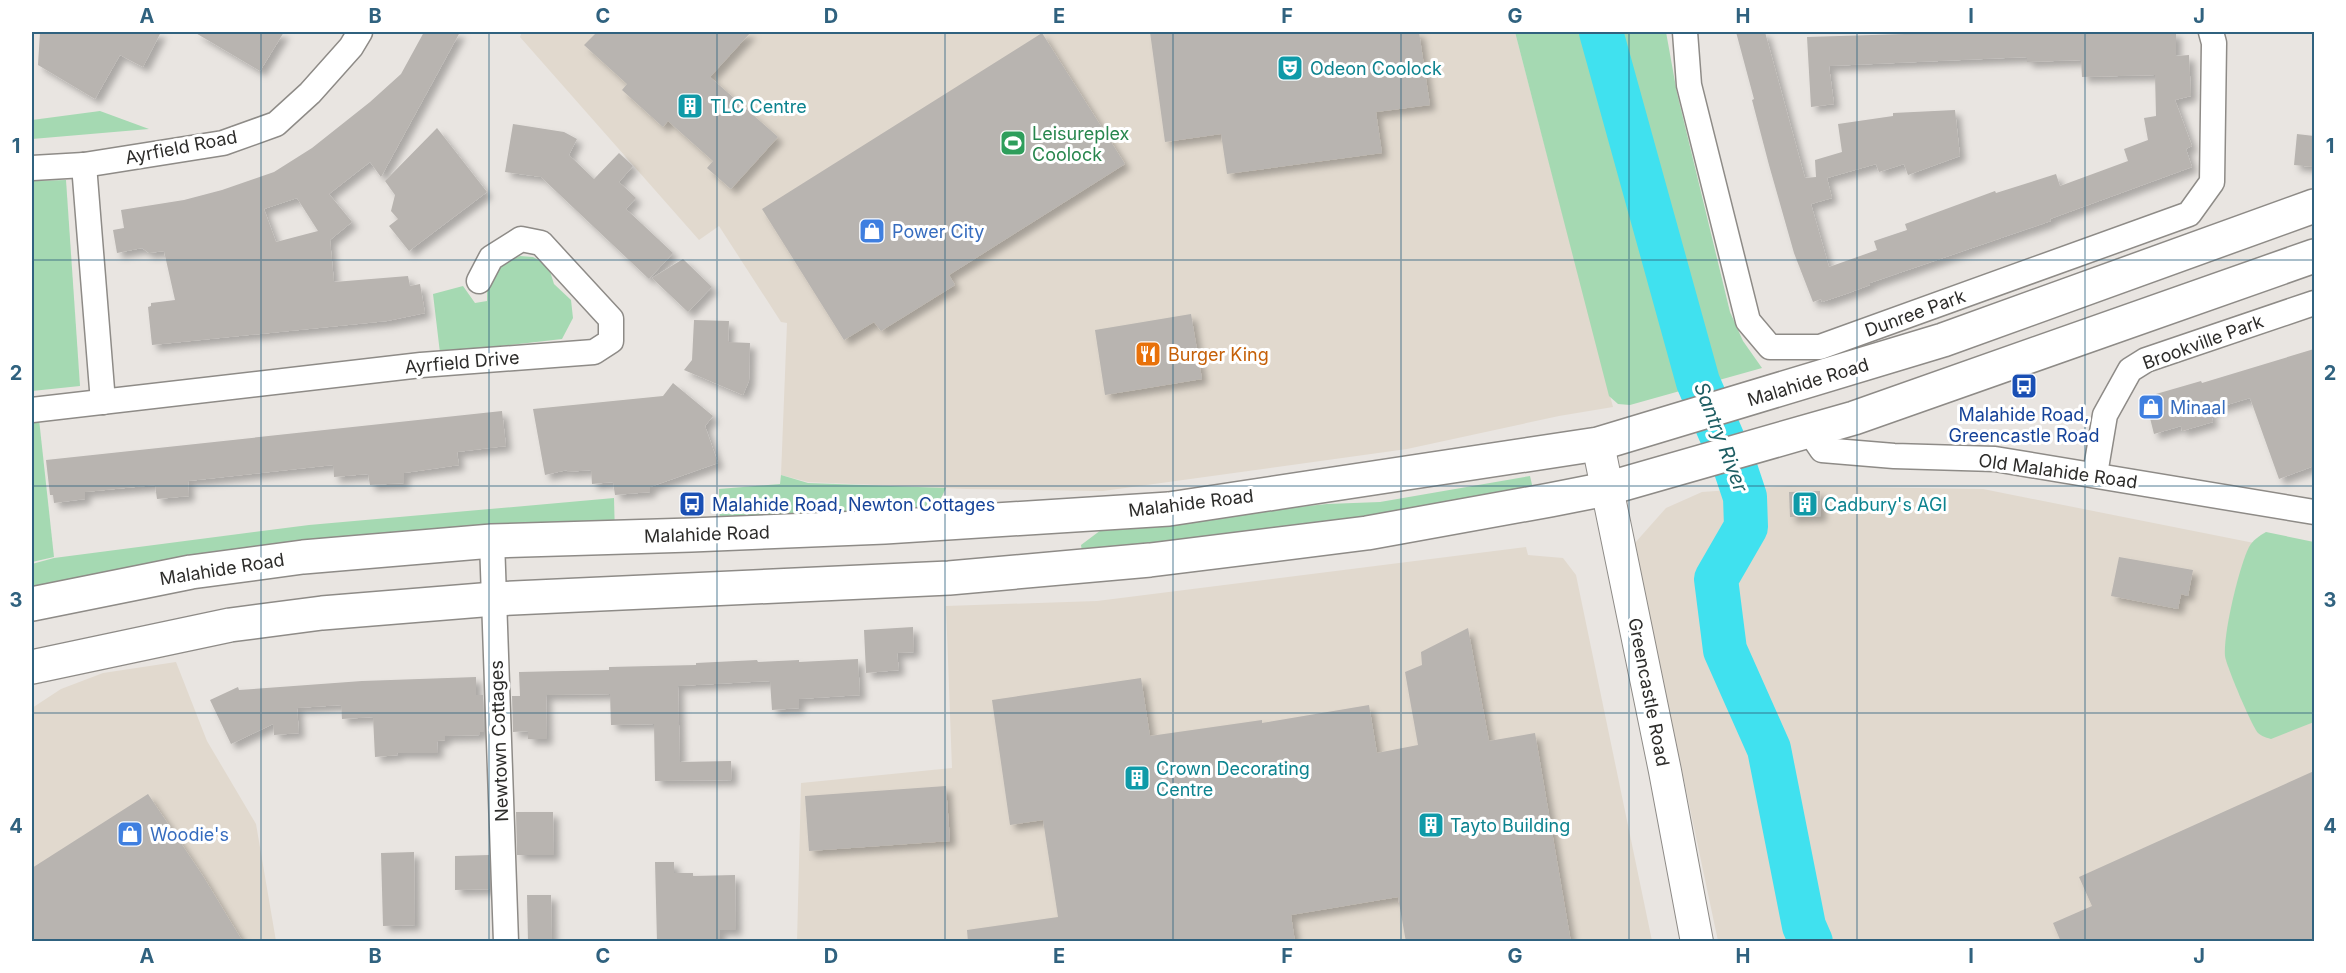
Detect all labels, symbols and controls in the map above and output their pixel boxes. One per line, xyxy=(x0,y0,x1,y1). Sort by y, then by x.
text: A xyxy=(140,4,155,28)
text: B xyxy=(368,4,382,28)
text: C xyxy=(596,4,610,28)
text: D xyxy=(824,4,838,28)
text: E xyxy=(1053,4,1065,28)
text: F xyxy=(1281,4,1293,28)
text: G xyxy=(1507,4,1523,28)
text: H xyxy=(1736,4,1750,28)
text: I xyxy=(1968,4,1974,28)
text: J xyxy=(2193,4,2205,28)
theatre icon: Odeon Coolock xyxy=(1275,53,1305,83)
place label: Odeon Coolock xyxy=(1310,58,1442,79)
building icon: TLC Centre xyxy=(675,91,705,121)
place label: TLC Centre xyxy=(710,96,807,117)
place label: Leisureplex Coolock xyxy=(1032,123,1130,165)
street label: Ayrfield Road xyxy=(123,126,239,168)
sports icon: Leisureplex Coolock xyxy=(998,128,1028,158)
text: 1 xyxy=(12,134,20,158)
text: 1 xyxy=(2326,134,2334,158)
shop icon: Power City xyxy=(857,216,887,246)
place label: Power City xyxy=(892,221,984,242)
street label: Dunree Park xyxy=(1862,285,1968,341)
street label: Brookville Park xyxy=(2140,310,2266,374)
restaurant icon: Burger King xyxy=(1133,339,1163,369)
place label: Burger King xyxy=(1168,344,1269,365)
street label: Ayrfield Drive xyxy=(404,347,520,377)
street label: Malahide Road xyxy=(1745,354,1871,410)
text: 2 xyxy=(10,361,22,385)
text: 2 xyxy=(2324,361,2336,385)
bus stop icon: Malahide Road, Greencastle Road xyxy=(2009,371,2039,401)
water label: Santry River xyxy=(1689,379,1753,496)
shop icon: Minaal xyxy=(2136,392,2166,422)
place label: Minaal xyxy=(2170,397,2226,418)
place label: Malahide Road, Greencastle Road xyxy=(1949,404,2099,446)
street label: Old Malahide Road xyxy=(1977,449,2139,493)
street label: Malahide Road xyxy=(1127,485,1255,521)
bus stop icon: Malahide Road, Newton Cottages xyxy=(677,489,707,519)
building icon: Cadbury's AGI xyxy=(1790,489,1820,519)
place label: Malahide Road, Newton Cottages xyxy=(712,494,995,515)
place label: Cadbury's AGI xyxy=(1824,494,1947,515)
street label: Malahide Road xyxy=(644,521,770,547)
street label: Malahide Road xyxy=(158,549,286,589)
text: 3 xyxy=(10,588,22,612)
text: 3 xyxy=(2324,588,2336,612)
street label: Greencastle Road xyxy=(1624,616,1674,768)
street label: Newtown Cottages xyxy=(486,660,512,822)
place label: Crown Decorating Centre xyxy=(1156,758,1310,800)
building icon: Crown Decorating Centre xyxy=(1122,763,1152,793)
building icon: Tayto Building xyxy=(1416,810,1446,840)
text: 4 xyxy=(9,814,23,838)
text: 4 xyxy=(2323,814,2337,838)
place label: Tayto Building xyxy=(1450,815,1570,836)
shop icon: Woodie's xyxy=(115,819,145,849)
place label: Woodie's xyxy=(150,824,229,845)
text: A xyxy=(140,944,155,968)
text: B xyxy=(368,944,382,968)
text: C xyxy=(596,944,610,968)
text: D xyxy=(824,944,838,968)
text: E xyxy=(1053,944,1065,968)
text: F xyxy=(1281,944,1293,968)
text: G xyxy=(1507,944,1523,968)
text: H xyxy=(1736,944,1750,968)
text: I xyxy=(1968,944,1974,968)
text: J xyxy=(2193,944,2205,968)

